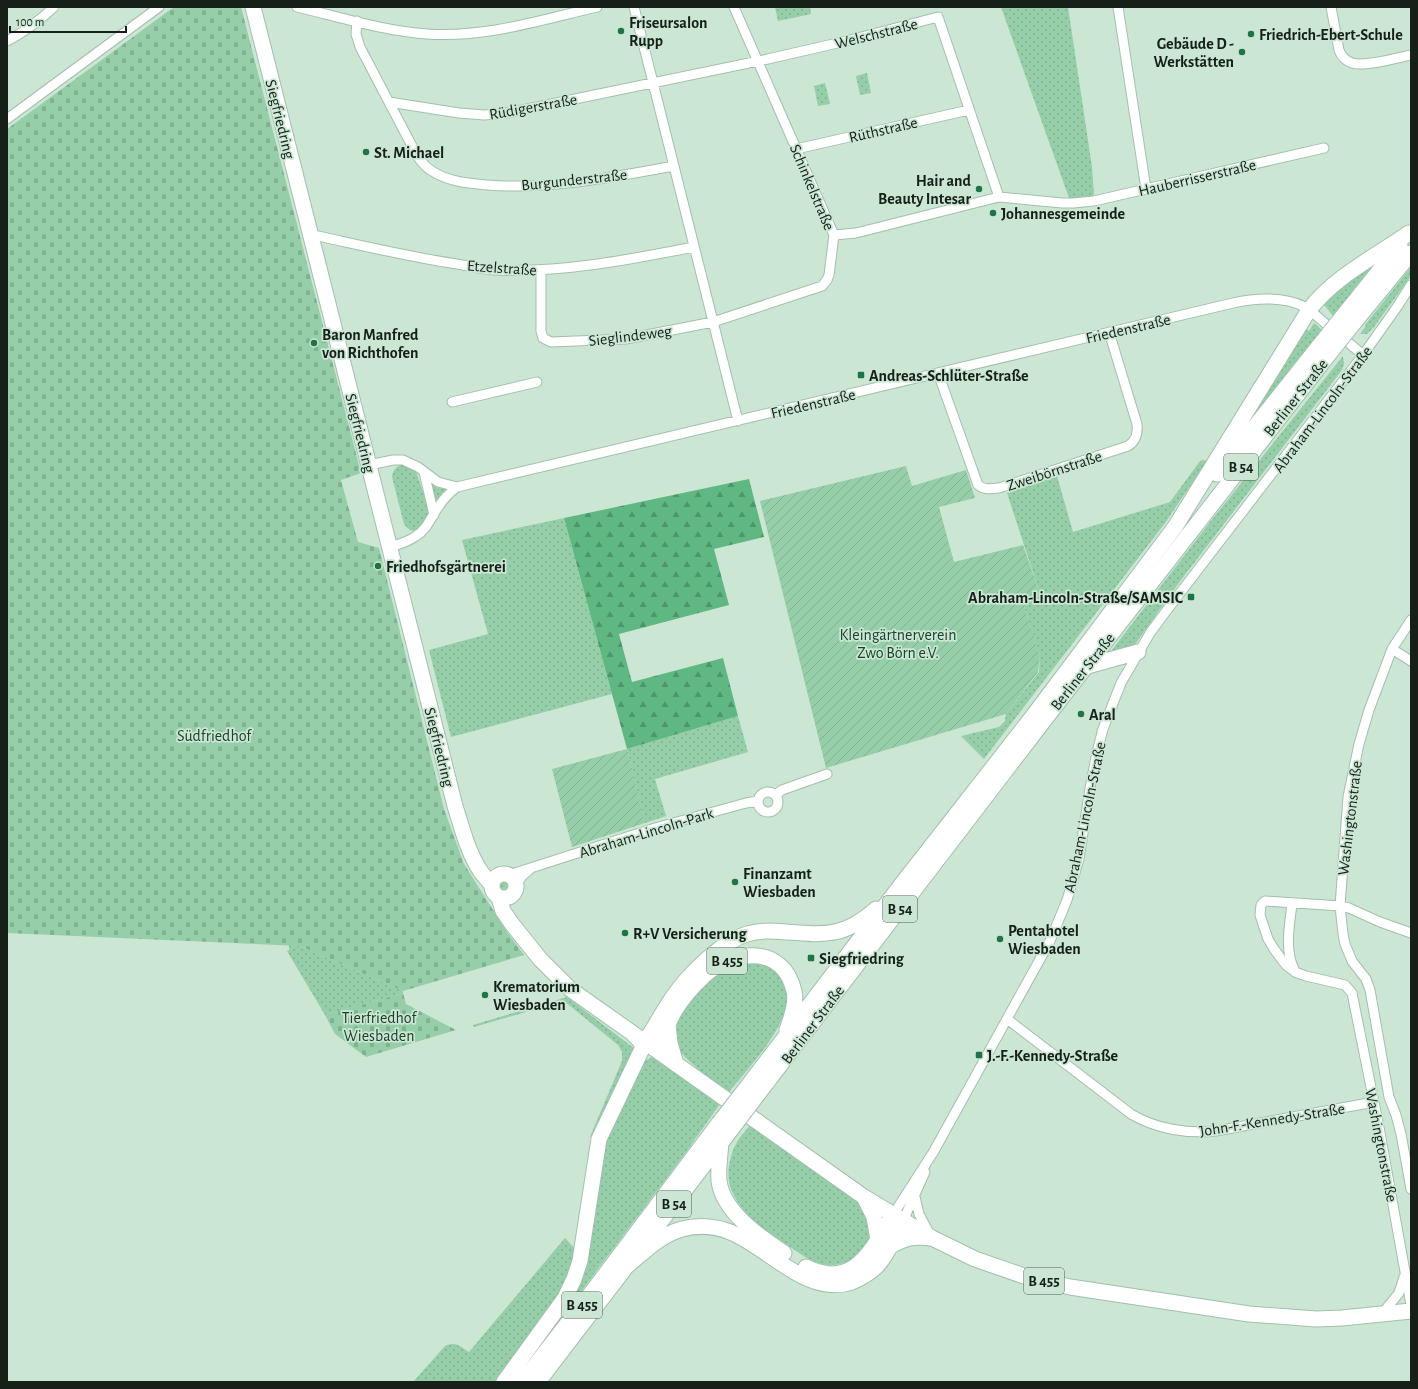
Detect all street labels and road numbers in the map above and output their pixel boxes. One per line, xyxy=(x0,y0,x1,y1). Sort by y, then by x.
street label: Welschstraße xyxy=(833,16,919,52)
street label: Siegfriedring xyxy=(262,78,298,161)
street label: Rüdigerstraße xyxy=(488,91,578,123)
street label: Rüthstraße xyxy=(847,114,919,146)
street label: Schinkelstraße xyxy=(787,142,837,233)
street label: Hauberrisserstraße xyxy=(1137,157,1258,199)
street label: Burgunderstraße xyxy=(520,166,628,194)
street label: Etzelstraße xyxy=(467,258,537,278)
street label: Friedenstraße xyxy=(1084,311,1172,346)
street label: Sieglindeweg xyxy=(588,323,673,349)
street label: Abraham-Lincoln-Straße xyxy=(1270,343,1375,476)
street label: Berliner Straße xyxy=(1261,356,1331,439)
street label: Friedenstraße xyxy=(769,386,857,421)
street label: Siegfriedring xyxy=(342,392,378,475)
street label: Zweibörnstraße xyxy=(1005,448,1104,494)
road number: B 54 xyxy=(1224,454,1258,480)
street label: Berliner Straße xyxy=(1048,630,1118,713)
street label: Siegfriedring xyxy=(421,706,457,789)
street label: Abraham-Lincoln-Straße xyxy=(1061,740,1109,894)
street label: Washingtonstraße xyxy=(1335,760,1365,876)
street label: Abraham-Lincoln-Park xyxy=(577,805,716,861)
road number: B 54 xyxy=(883,896,917,922)
road number: B 455 xyxy=(707,948,747,974)
street label: Berliner Straße xyxy=(778,982,847,1067)
street label: Washingtonstraße xyxy=(1362,1087,1400,1203)
street label: John-F.-Kennedy-Straße xyxy=(1198,1101,1346,1140)
road number: B 54 xyxy=(657,1191,691,1217)
road number: B 455 xyxy=(1024,1268,1064,1294)
road number: B 455 xyxy=(562,1292,602,1318)

